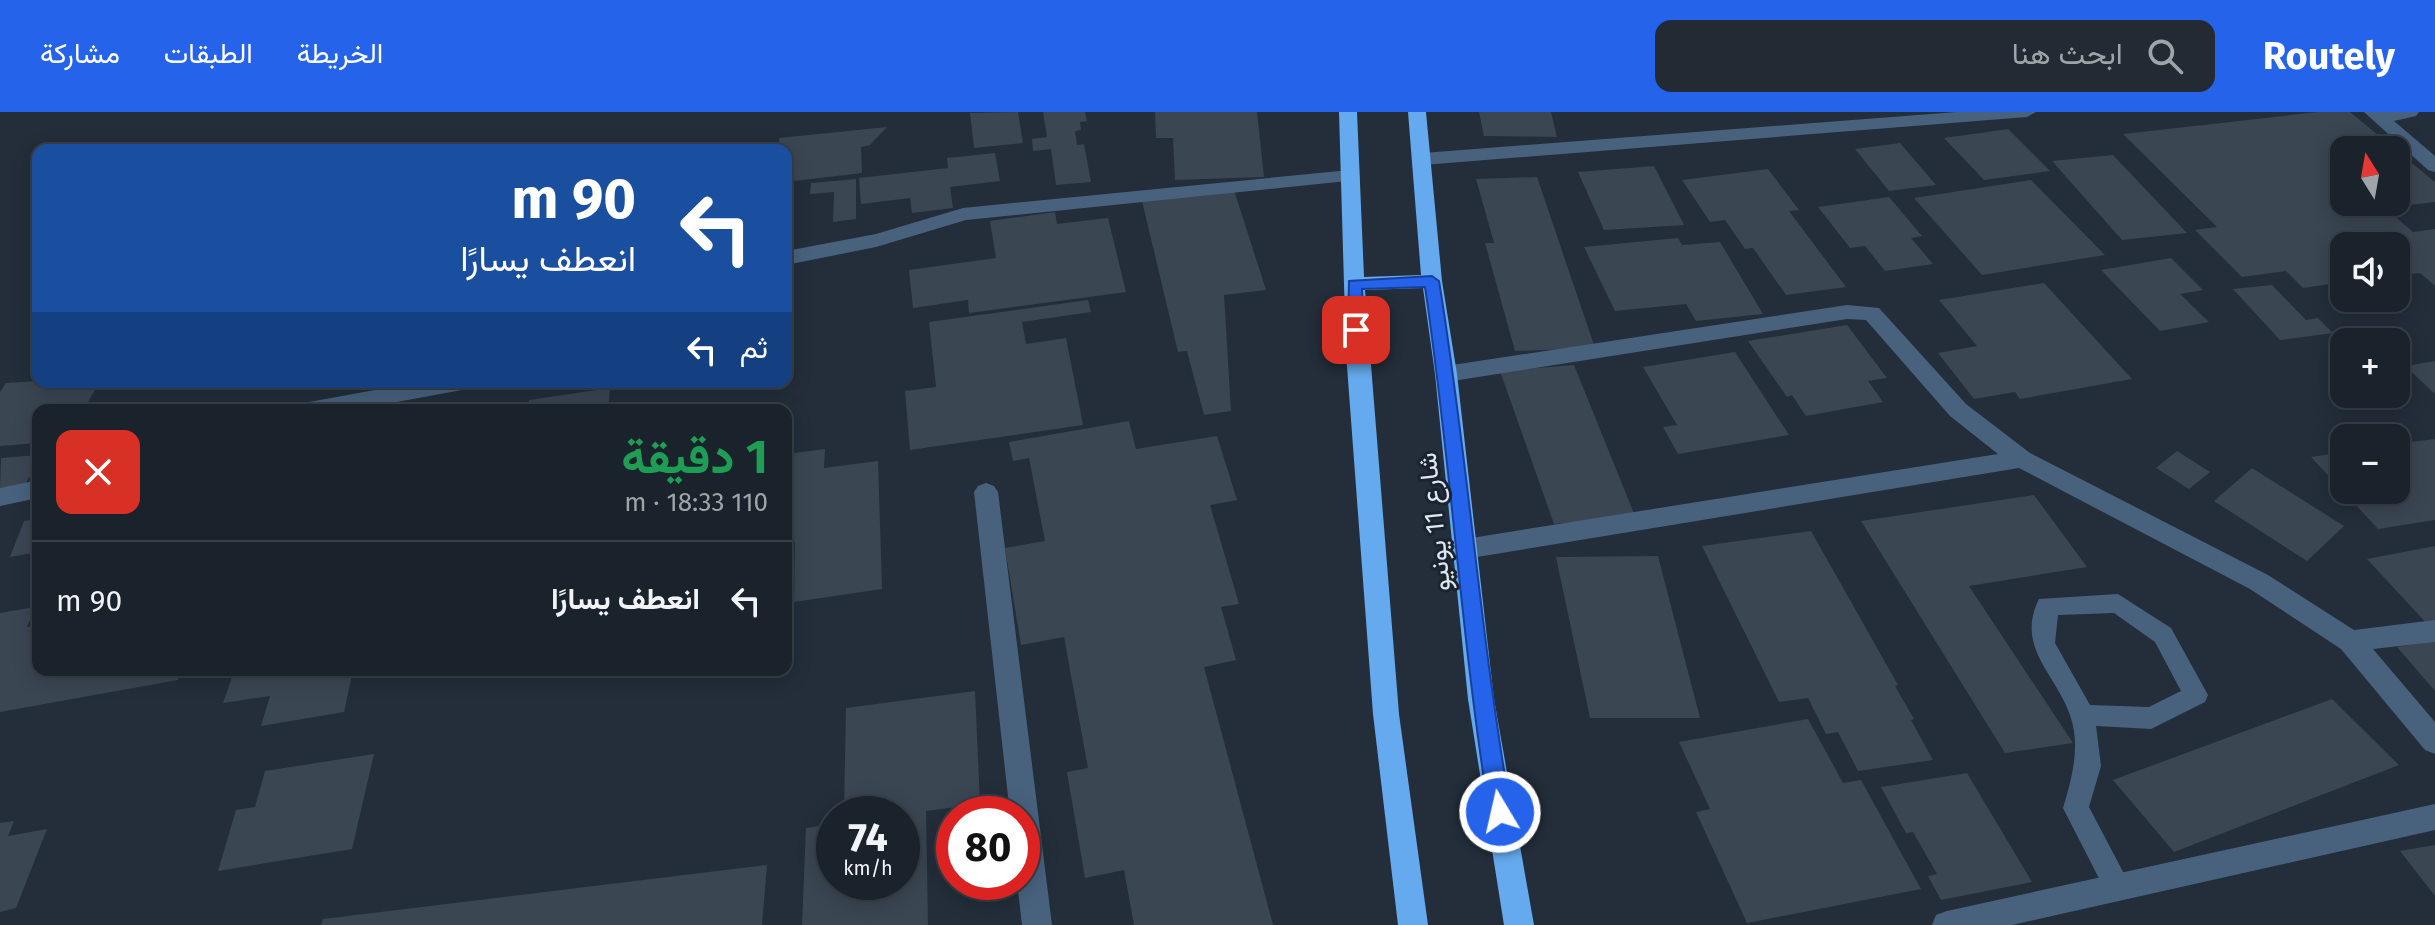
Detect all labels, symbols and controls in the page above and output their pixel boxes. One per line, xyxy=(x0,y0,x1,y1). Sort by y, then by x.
search box xyxy=(1655,20,2215,92)
text: Routely xyxy=(2263,33,2395,79)
icon: search xyxy=(2143,34,2187,78)
text: ابحث هنا xyxy=(2012,36,2123,72)
text: مشاركة xyxy=(40,37,120,70)
text: الطبقات xyxy=(164,37,253,70)
text: الخريطة xyxy=(297,37,383,70)
north arrow xyxy=(2330,136,2410,216)
map controls xyxy=(2330,136,2410,504)
text: 90 m xyxy=(511,166,636,233)
icon: left xyxy=(664,176,768,280)
button: sound xyxy=(2330,232,2410,312)
text: انعطف يسارًا xyxy=(460,237,636,281)
pin xyxy=(1322,296,1390,364)
icon: arrive xyxy=(1334,308,1378,352)
icon: left xyxy=(680,328,724,372)
button: + xyxy=(2330,328,2410,408)
text: ثم xyxy=(740,330,768,366)
button: − xyxy=(2330,424,2410,504)
text: 1 دقيقة xyxy=(621,428,768,486)
button: close xyxy=(56,430,140,514)
street label: شارع 11 يونيو xyxy=(1412,451,1459,593)
text: 110 m · 18:33 xyxy=(624,487,768,518)
icon: left xyxy=(724,579,768,623)
text: انعطف يسارًا xyxy=(551,581,700,617)
text: 90 m xyxy=(56,583,122,619)
position arrow xyxy=(1458,770,1542,854)
speed limit sign: 80 xyxy=(936,796,1040,900)
text: 74 xyxy=(848,814,888,862)
text: km/h xyxy=(843,856,893,880)

